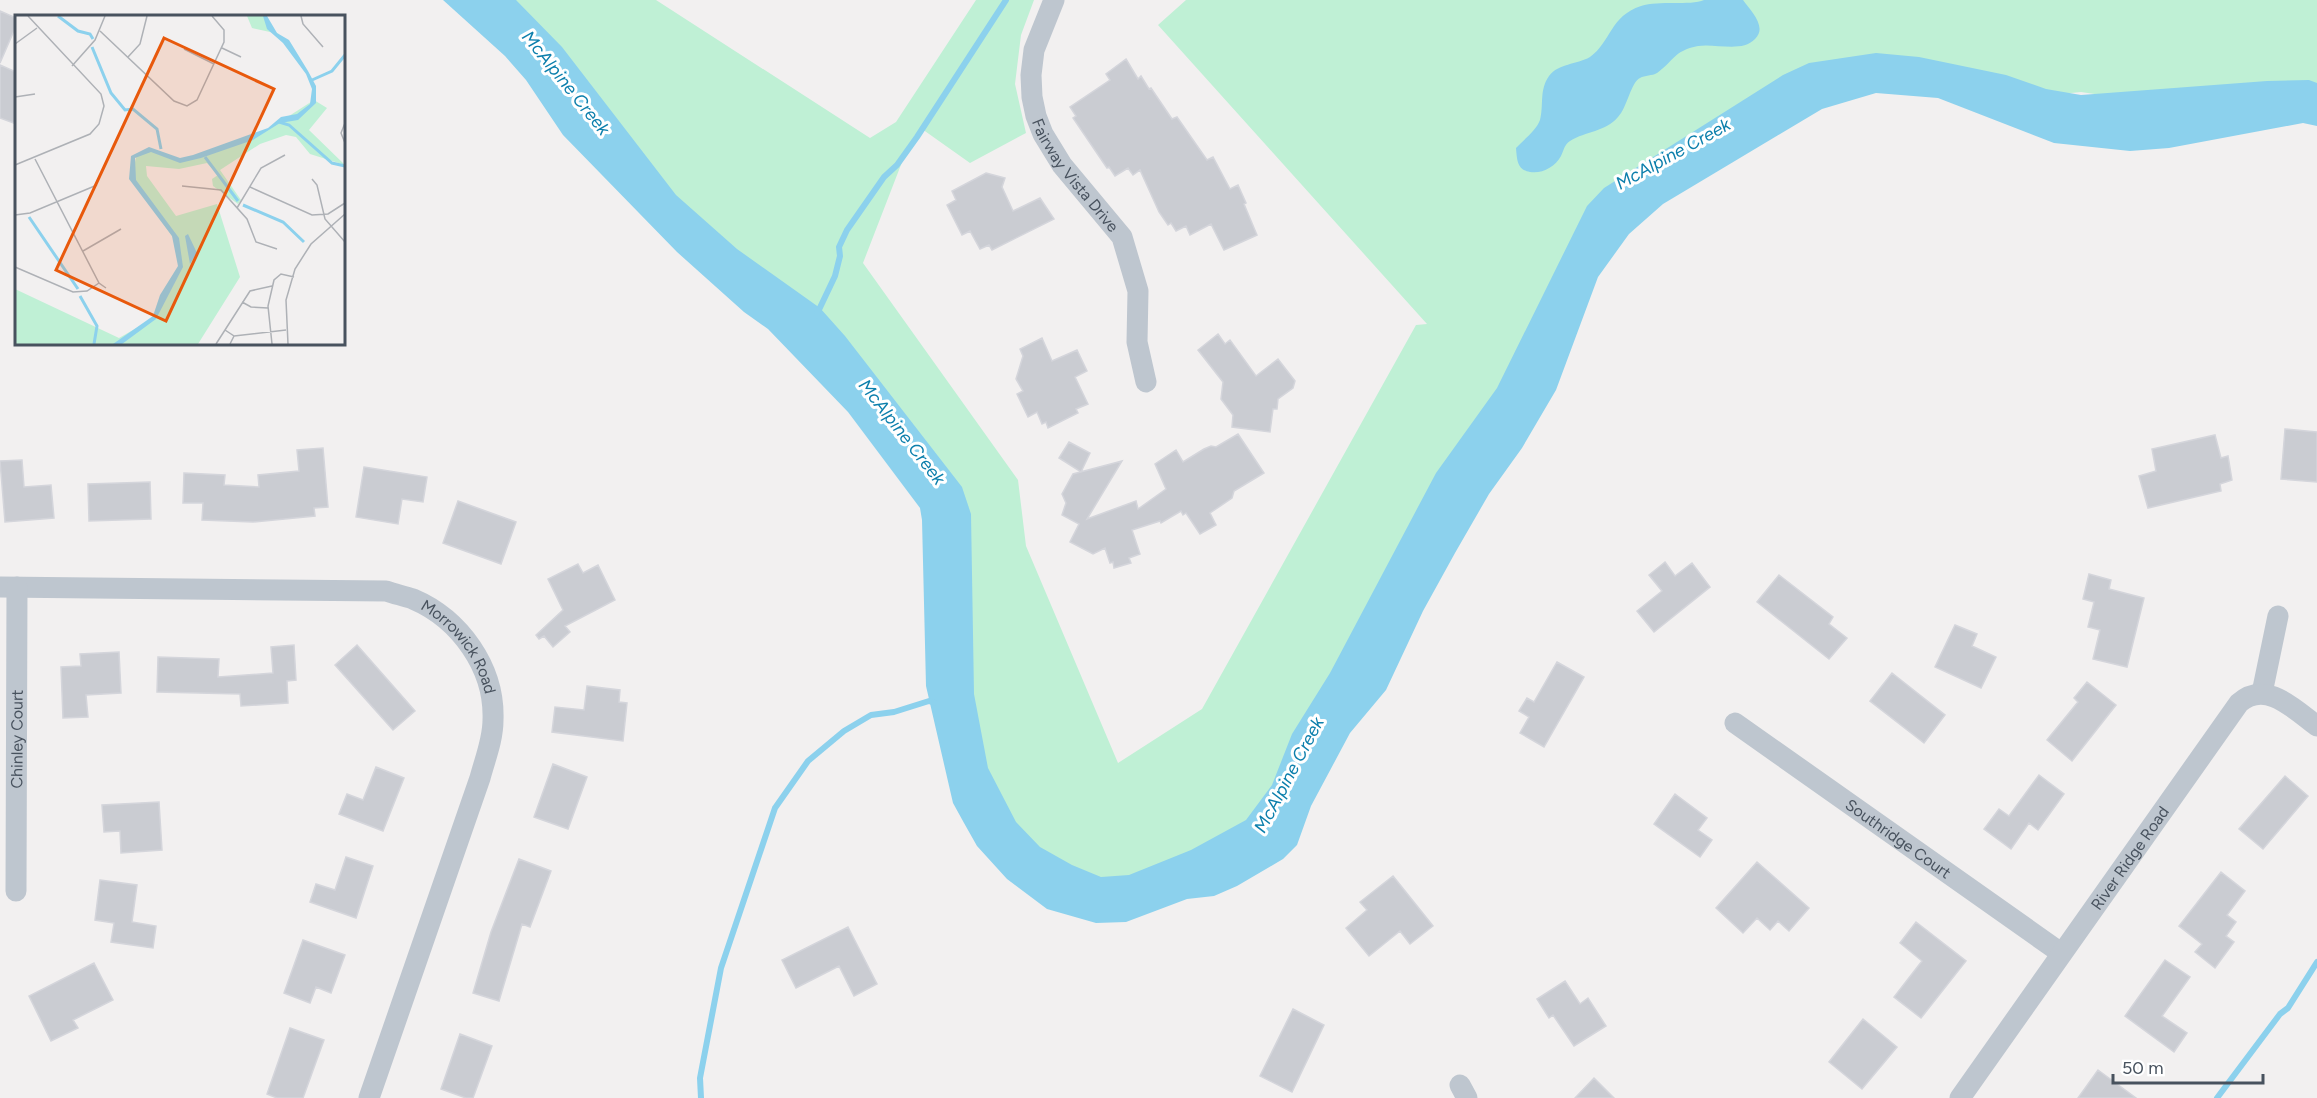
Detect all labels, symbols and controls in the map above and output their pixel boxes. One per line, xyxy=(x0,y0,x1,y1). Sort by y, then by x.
inset map xyxy=(15,15,345,345)
water label: McAlpine Creek xyxy=(517,26,616,141)
water label: McAlpine Creek xyxy=(1612,113,1735,195)
street label: Fairway Vista Drive xyxy=(1028,116,1123,236)
water label: McAlpine Creek xyxy=(854,375,951,490)
street label: Morrowick Road xyxy=(418,596,500,696)
street label: Chinley Court xyxy=(7,690,27,788)
water label: McAlpine Creek xyxy=(1249,712,1329,837)
street label: Southridge Court xyxy=(1842,795,1955,882)
street label: River Ridge Road xyxy=(2087,803,2173,914)
scale bar xyxy=(2113,1047,2263,1085)
text: 50 m xyxy=(2122,1057,2164,1079)

